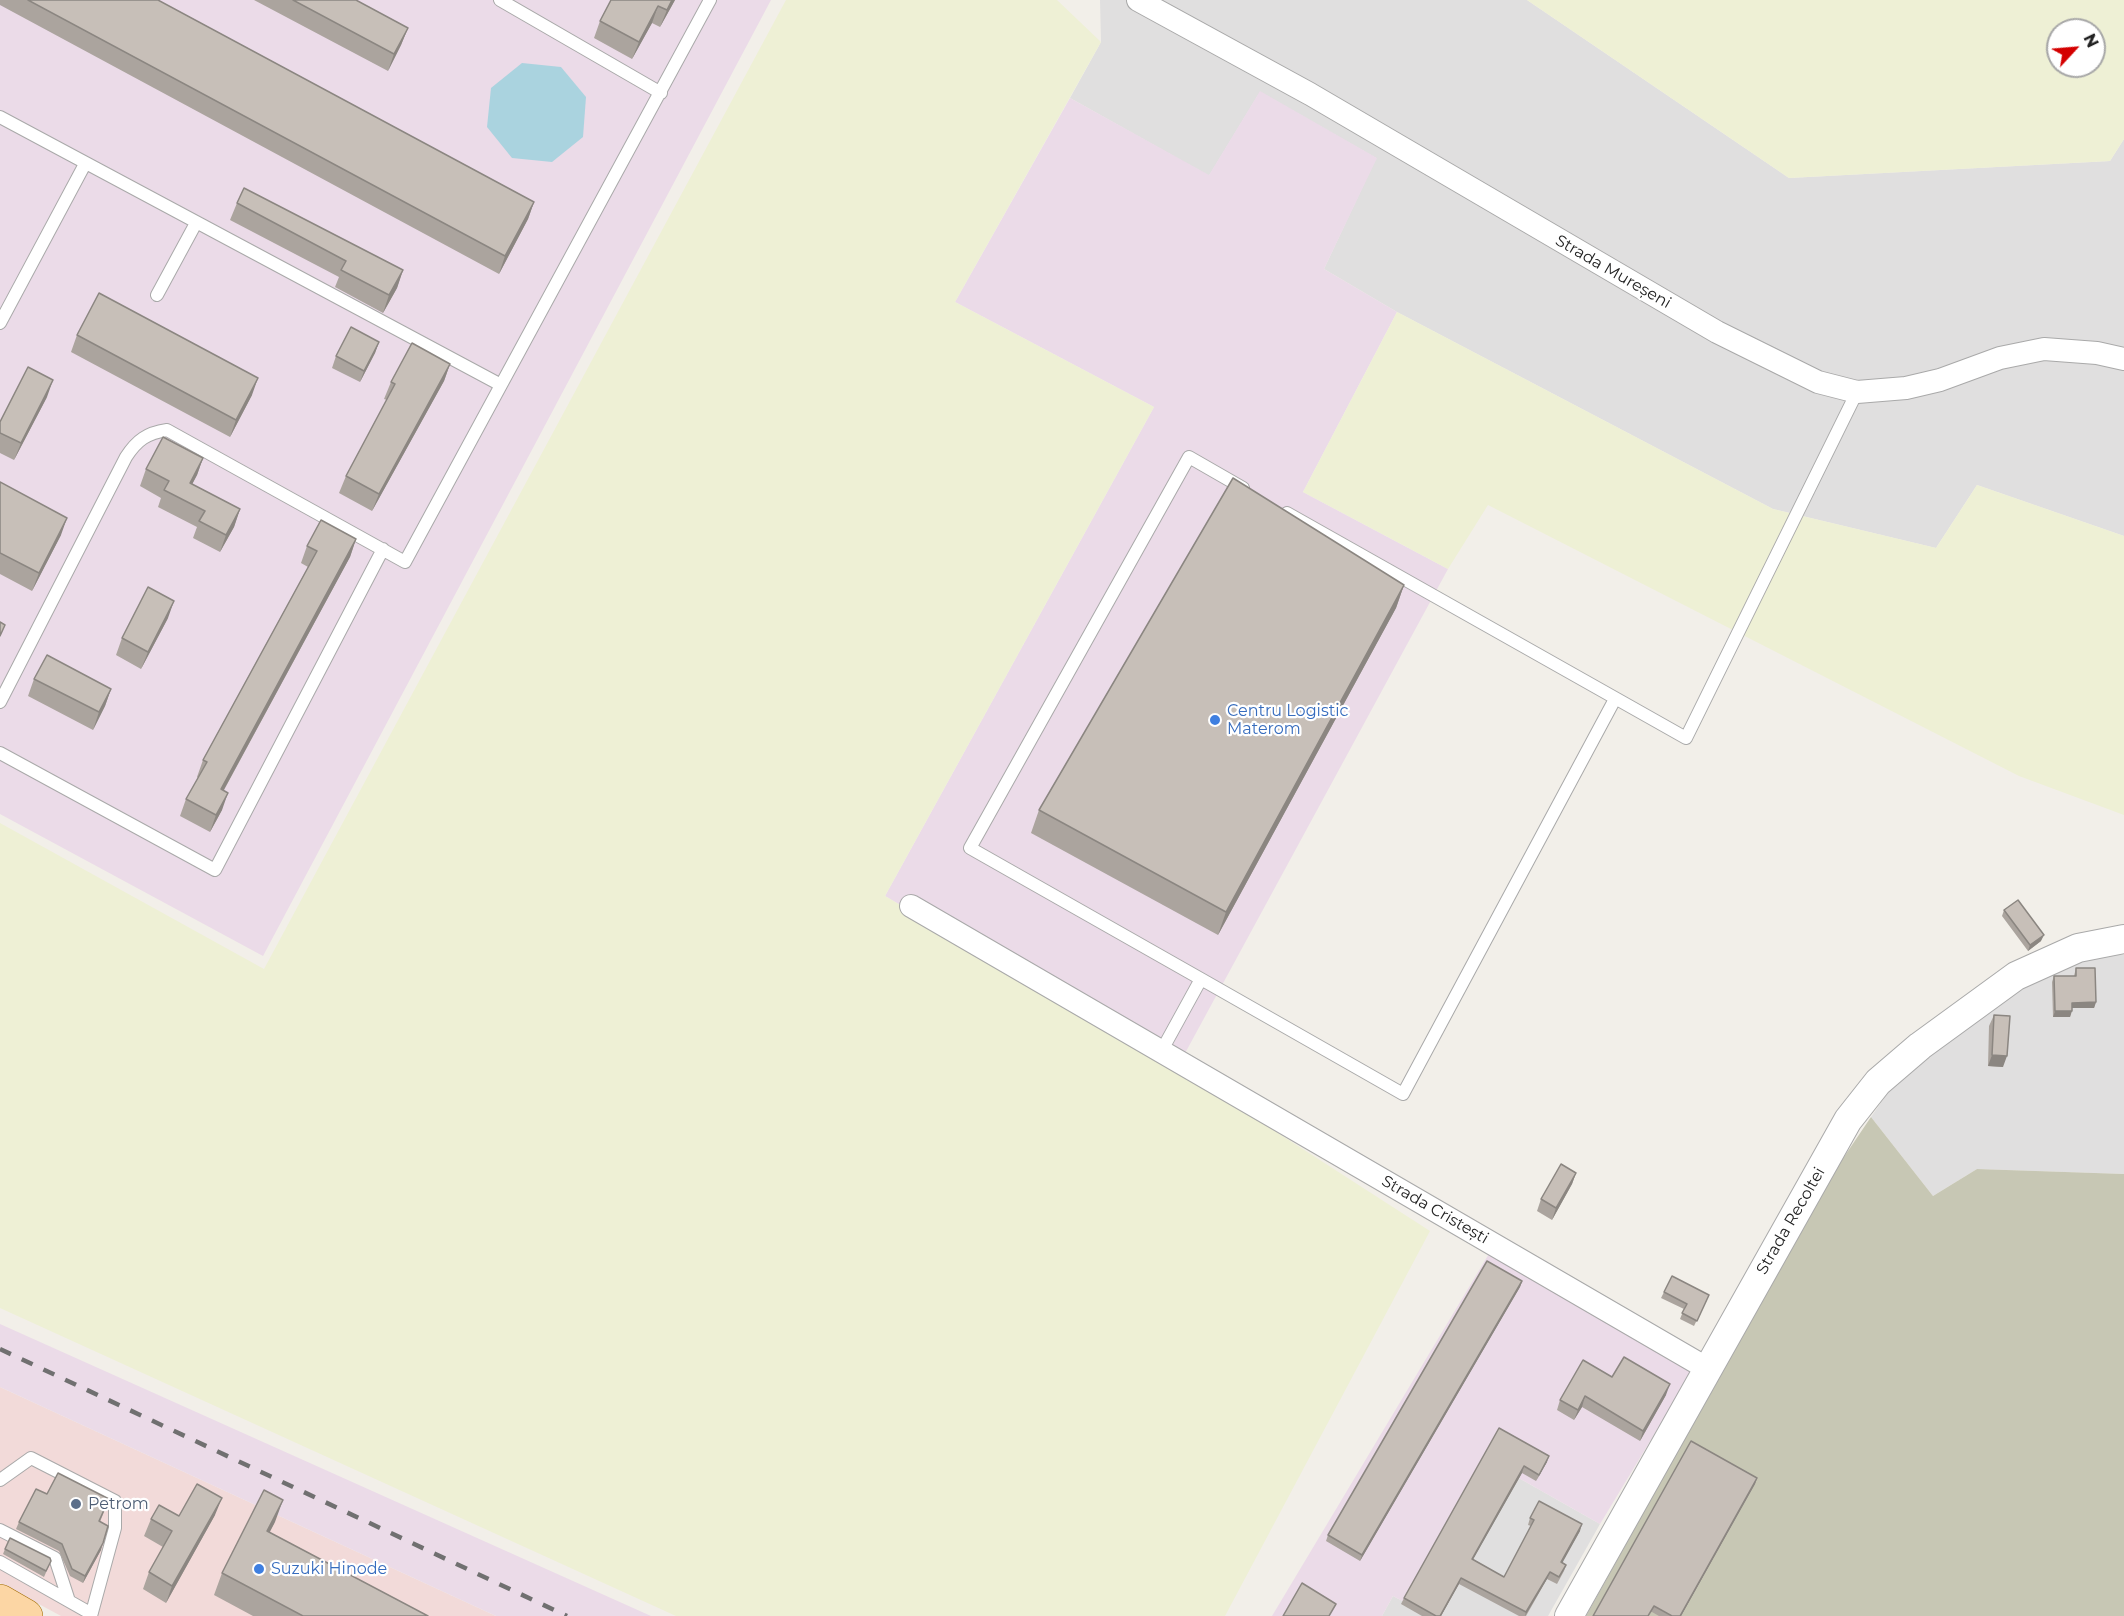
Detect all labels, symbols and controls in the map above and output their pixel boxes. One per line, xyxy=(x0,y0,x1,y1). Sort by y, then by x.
north arrow xyxy=(2046,18,2106,78)
text: N xyxy=(2079,31,2102,51)
street label: Strada Mureșeni xyxy=(1552,231,1674,313)
place label: Centru Logistic Materom xyxy=(1227,701,1349,739)
marker: Centru Logistic Materom xyxy=(1208,713,1222,727)
street label: Strada Recoltei xyxy=(1753,1164,1829,1278)
street label: Strada Cristești xyxy=(1378,1172,1492,1248)
place label: Petrom xyxy=(88,1494,149,1514)
marker: Petrom xyxy=(69,1497,83,1511)
place label: Suzuki Hinode xyxy=(271,1559,387,1579)
marker: Suzuki Hinode xyxy=(252,1562,266,1576)

